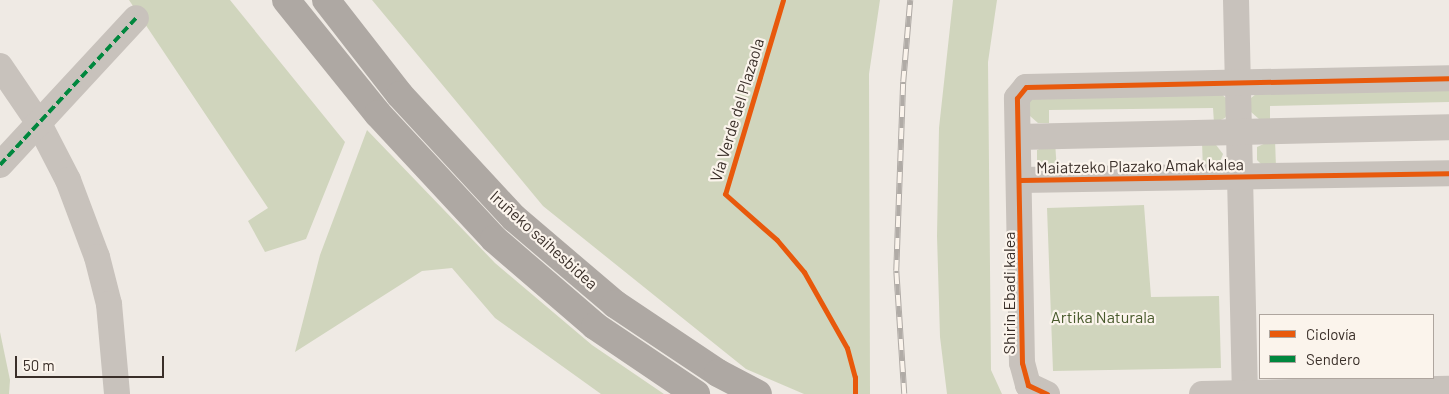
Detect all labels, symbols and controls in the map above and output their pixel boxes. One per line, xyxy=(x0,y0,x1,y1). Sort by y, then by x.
street label: Vía Verde del Plazaola xyxy=(706,36,768,184)
street label: Maiatzeko Plazako Amak kalea xyxy=(1036,155,1244,177)
street label: Iruñeko saihesbidea xyxy=(486,187,602,293)
street label: Shirin Ebadi kalea xyxy=(999,232,1019,354)
park label: Artika Naturala xyxy=(1051,307,1155,327)
legend xyxy=(1259,314,1434,379)
text: Ciclovía xyxy=(1306,325,1356,343)
scale bar xyxy=(18,346,166,378)
text: Sendero xyxy=(1306,350,1360,368)
text: 50 m xyxy=(23,356,55,374)

